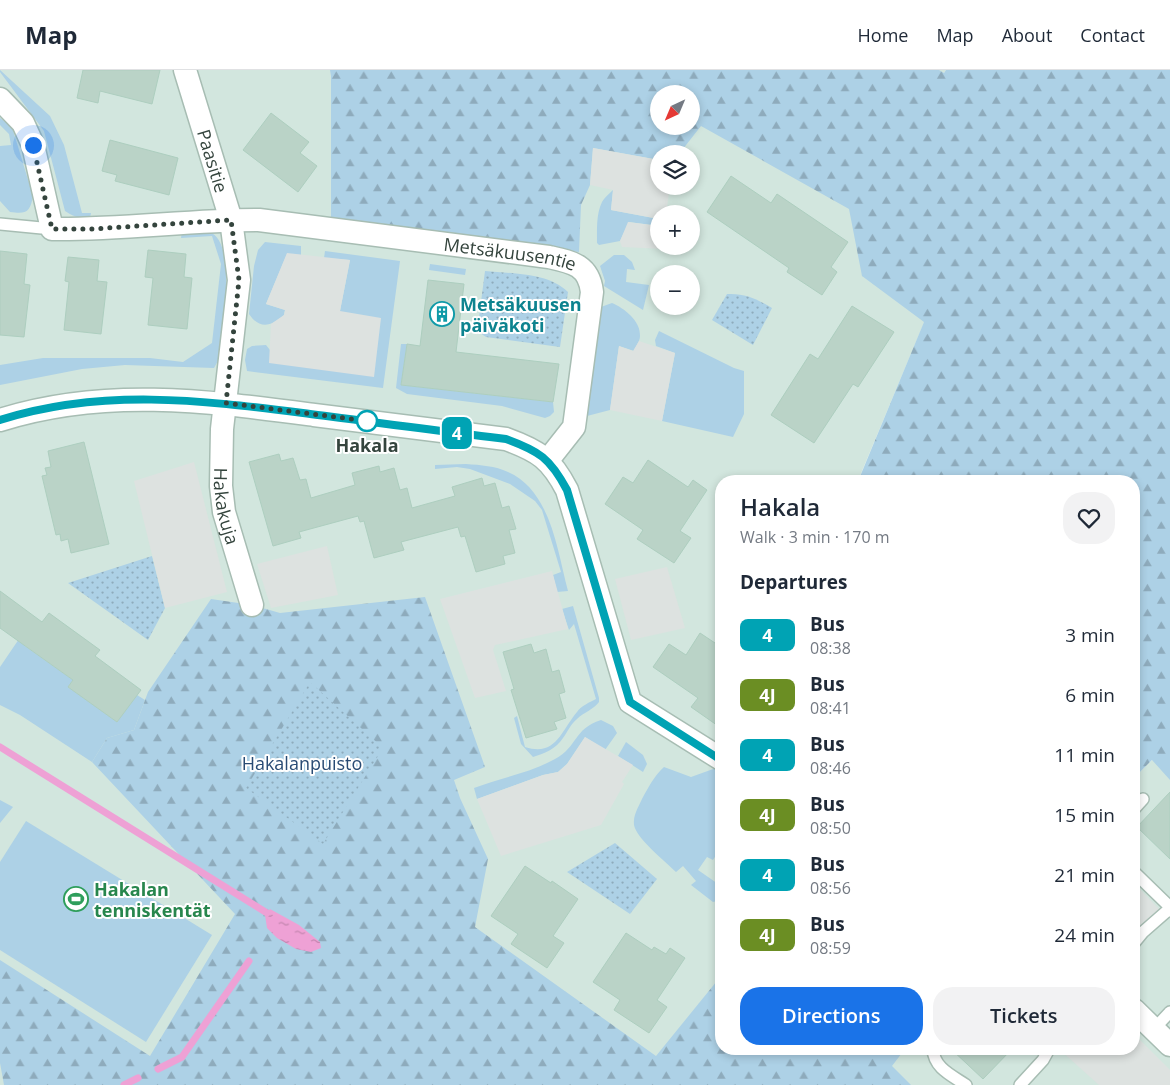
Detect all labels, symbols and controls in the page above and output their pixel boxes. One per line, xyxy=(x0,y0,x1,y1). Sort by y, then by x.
text: Map xyxy=(25,18,77,51)
text: Home xyxy=(858,23,908,47)
text: Map xyxy=(936,23,974,47)
text: About xyxy=(1002,23,1052,47)
text: Contact xyxy=(1080,23,1145,47)
north arrow xyxy=(650,85,700,135)
map controls xyxy=(650,85,700,315)
street label: Paasitie xyxy=(192,126,234,195)
your location xyxy=(21,133,46,158)
button: layers xyxy=(650,145,700,195)
button: + xyxy=(650,205,700,255)
street label: Metsäkuusentie xyxy=(442,232,580,276)
button: − xyxy=(650,265,700,315)
place label: Metsäkuusen päiväkoti xyxy=(460,292,581,337)
building icon: Metsäkuusen päiväkoti xyxy=(429,301,455,327)
marker: Hakala xyxy=(356,410,378,432)
line badge: 4 xyxy=(441,417,473,449)
text: 4 xyxy=(452,421,462,445)
place label: Hakala xyxy=(335,433,399,457)
street label: Hakakuja xyxy=(209,467,245,547)
text: Hakala xyxy=(740,490,820,523)
button: heart xyxy=(1063,492,1115,544)
text: Walk · 3 min · 170 m xyxy=(740,526,890,548)
text: Departures xyxy=(740,569,847,595)
text: Bus xyxy=(810,611,845,637)
text: 3 min xyxy=(1065,622,1115,648)
text: 4 xyxy=(762,623,773,647)
text: 08:38 xyxy=(810,637,851,659)
text: Bus xyxy=(810,671,845,697)
text: 6 min xyxy=(1065,682,1115,708)
text: 4J xyxy=(759,683,776,707)
text: 08:41 xyxy=(810,697,851,719)
text: Bus xyxy=(810,731,845,757)
text: 11 min xyxy=(1054,742,1115,768)
text: 4 xyxy=(762,743,773,767)
park label: Hakalanpuisto xyxy=(242,751,362,775)
text: 08:46 xyxy=(810,757,851,779)
text: Bus xyxy=(810,791,845,817)
text: 15 min xyxy=(1054,802,1115,828)
text: 4J xyxy=(759,803,776,827)
text: 08:50 xyxy=(810,817,851,839)
text: Bus xyxy=(810,851,845,877)
text: 21 min xyxy=(1054,862,1115,888)
text: 4 xyxy=(762,863,773,887)
place label: Hakalan tenniskentät xyxy=(94,877,211,922)
text: 08:56 xyxy=(810,877,851,899)
sports icon: Hakalan tenniskentät xyxy=(63,886,89,912)
text: Bus xyxy=(810,911,845,937)
text: 24 min xyxy=(1054,922,1115,948)
text: 4J xyxy=(759,923,776,947)
text: 08:59 xyxy=(810,937,851,959)
button: Directions xyxy=(740,987,923,1045)
button: Tickets xyxy=(933,987,1115,1045)

